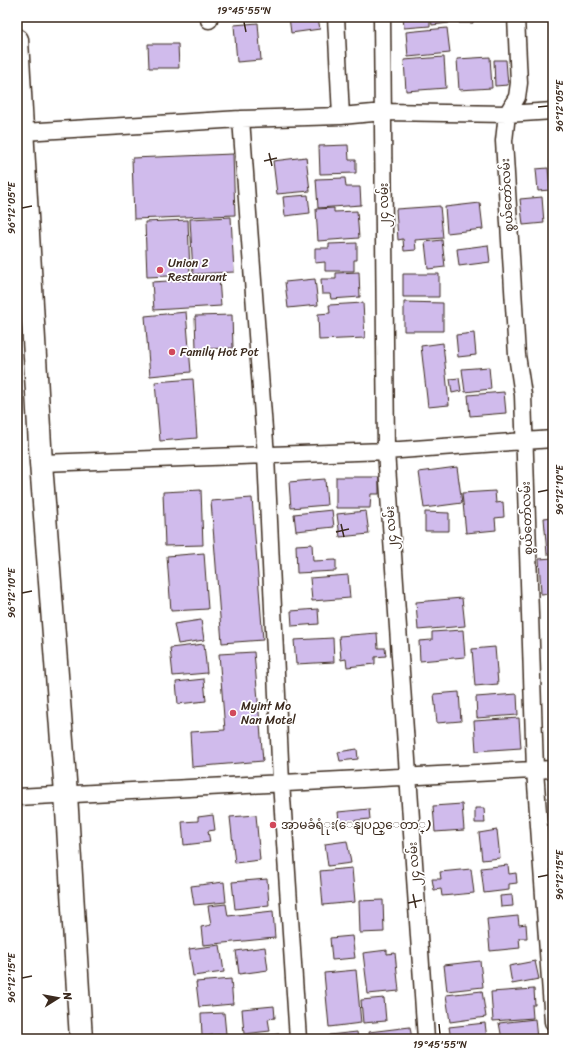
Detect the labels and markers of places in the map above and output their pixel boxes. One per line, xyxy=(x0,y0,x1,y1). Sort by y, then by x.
place label: Union 2 Restaurant xyxy=(168,252,227,288)
marker: Union 2 Restaurant xyxy=(155,265,165,275)
place label: Family Hot Pot xyxy=(180,341,259,363)
marker: Family Hot Pot xyxy=(167,347,177,357)
place label: Myint Mo Nan Motel xyxy=(241,695,296,731)
marker: Myint Mo Nan Motel xyxy=(228,708,238,718)
place label: အာမခံရံုး(ေနျပည္ေတာ္) xyxy=(281,814,431,836)
marker: အာမခံရံုး(ေနျပည္ေတာ္) xyxy=(268,820,278,830)

